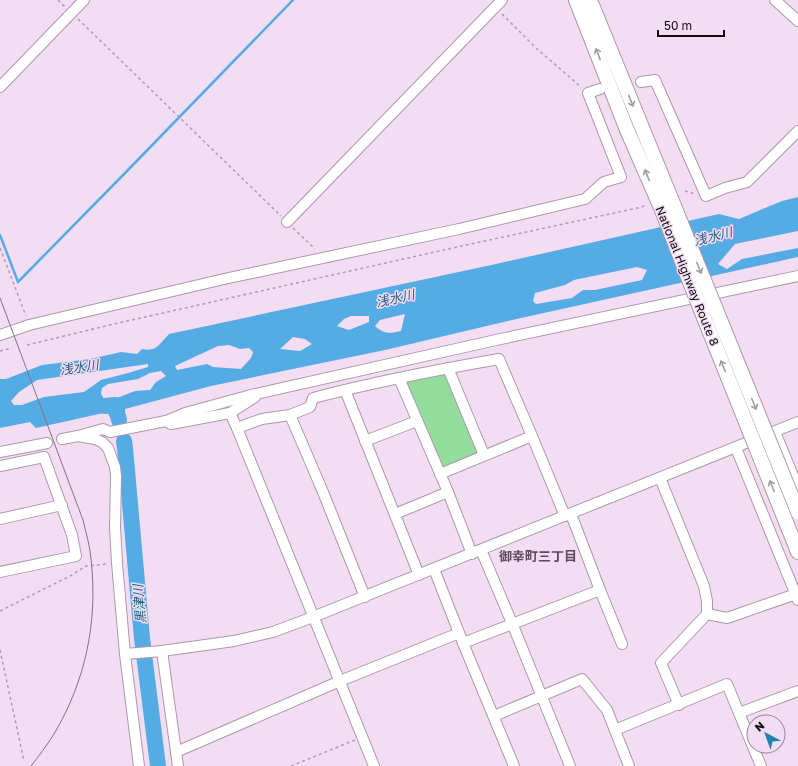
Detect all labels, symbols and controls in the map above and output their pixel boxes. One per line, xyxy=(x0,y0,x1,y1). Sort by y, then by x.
scale bar xyxy=(658,12,724,38)
text: 50 m xyxy=(664,18,692,33)
one-way arrow xyxy=(593,49,601,61)
one-way arrow xyxy=(628,95,636,107)
one-way arrow xyxy=(642,169,650,181)
street label: National Highway Route 8 xyxy=(653,204,722,348)
water label: 浅水川 xyxy=(692,223,736,248)
one-way arrow xyxy=(695,262,703,274)
water label: 浅水川 xyxy=(374,286,418,310)
water label: 浅水川 xyxy=(59,356,101,378)
one-way arrow xyxy=(719,360,727,372)
one-way arrow xyxy=(751,398,759,410)
one-way arrow xyxy=(767,481,775,493)
district label: 御幸町三丁目 xyxy=(499,548,577,564)
water label: 黒津川 xyxy=(129,582,149,624)
north arrow xyxy=(746,714,786,754)
text: N xyxy=(752,718,767,734)

